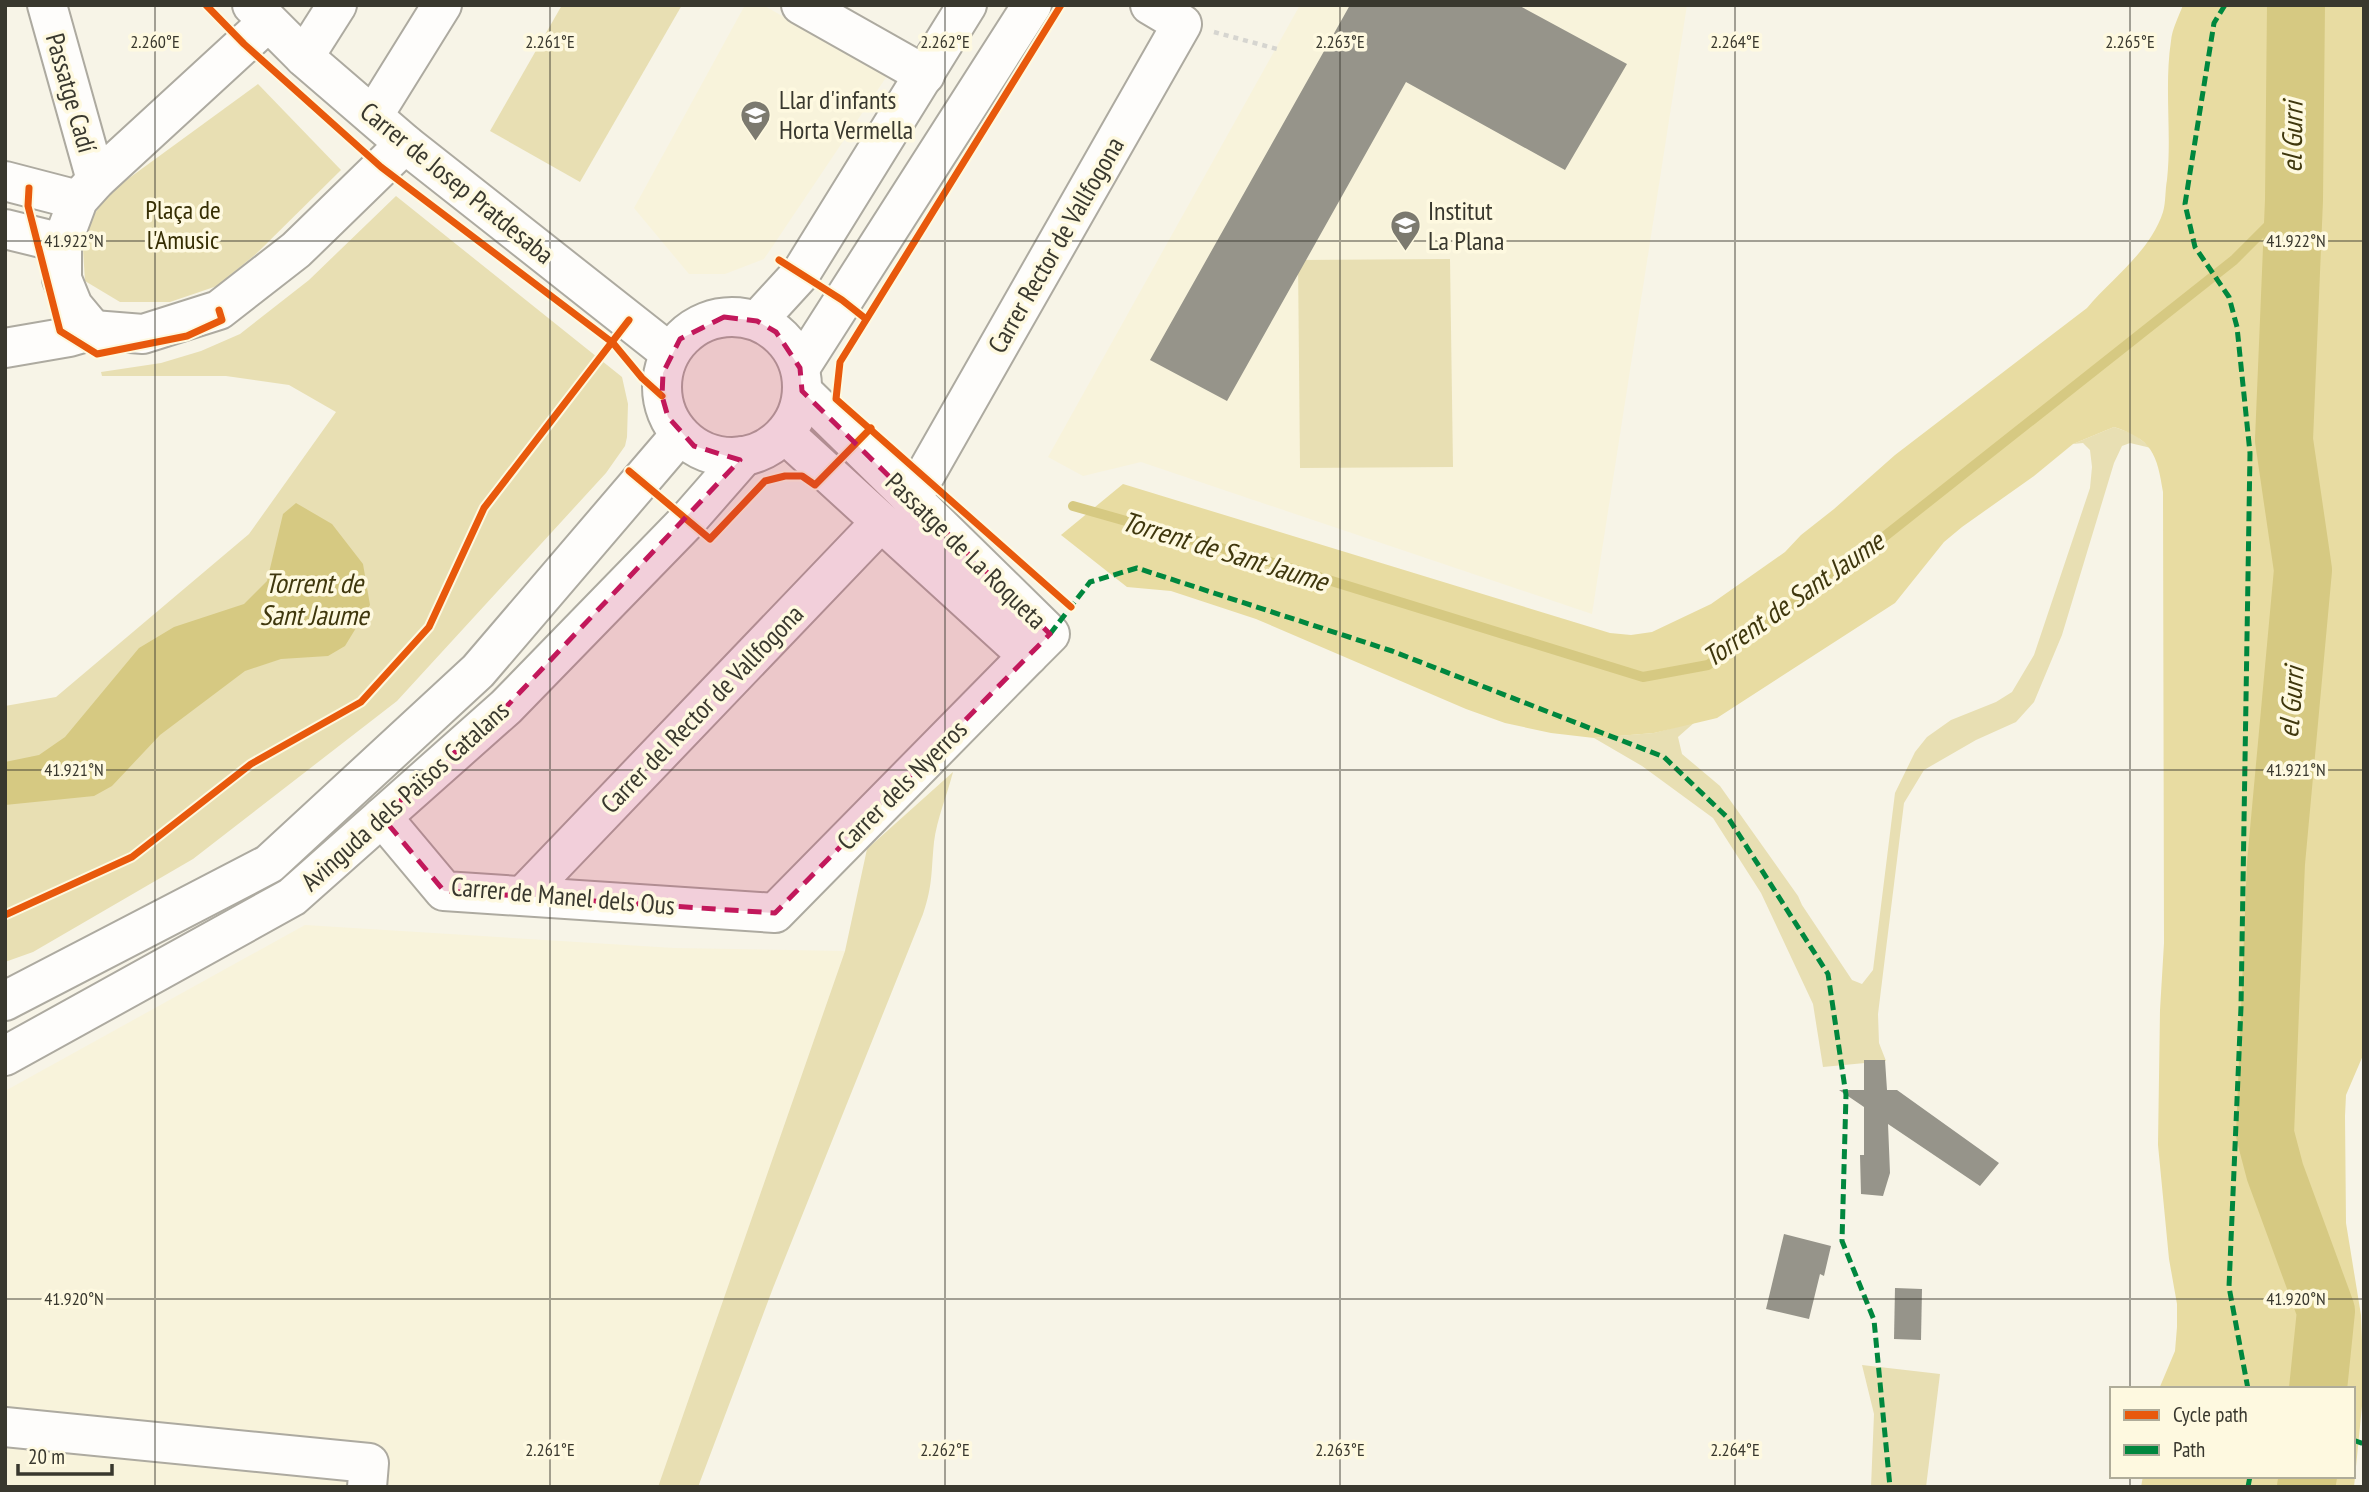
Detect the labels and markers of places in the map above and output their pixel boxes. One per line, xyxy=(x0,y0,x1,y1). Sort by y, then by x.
place label: Llar d'infants Horta Vermella xyxy=(779,83,913,146)
school or university icon: Llar d'infants Horta Vermella xyxy=(739,98,773,142)
place label: Institut La Plana xyxy=(1428,194,1504,257)
school or university icon: Institut La Plana xyxy=(1388,209,1422,253)

